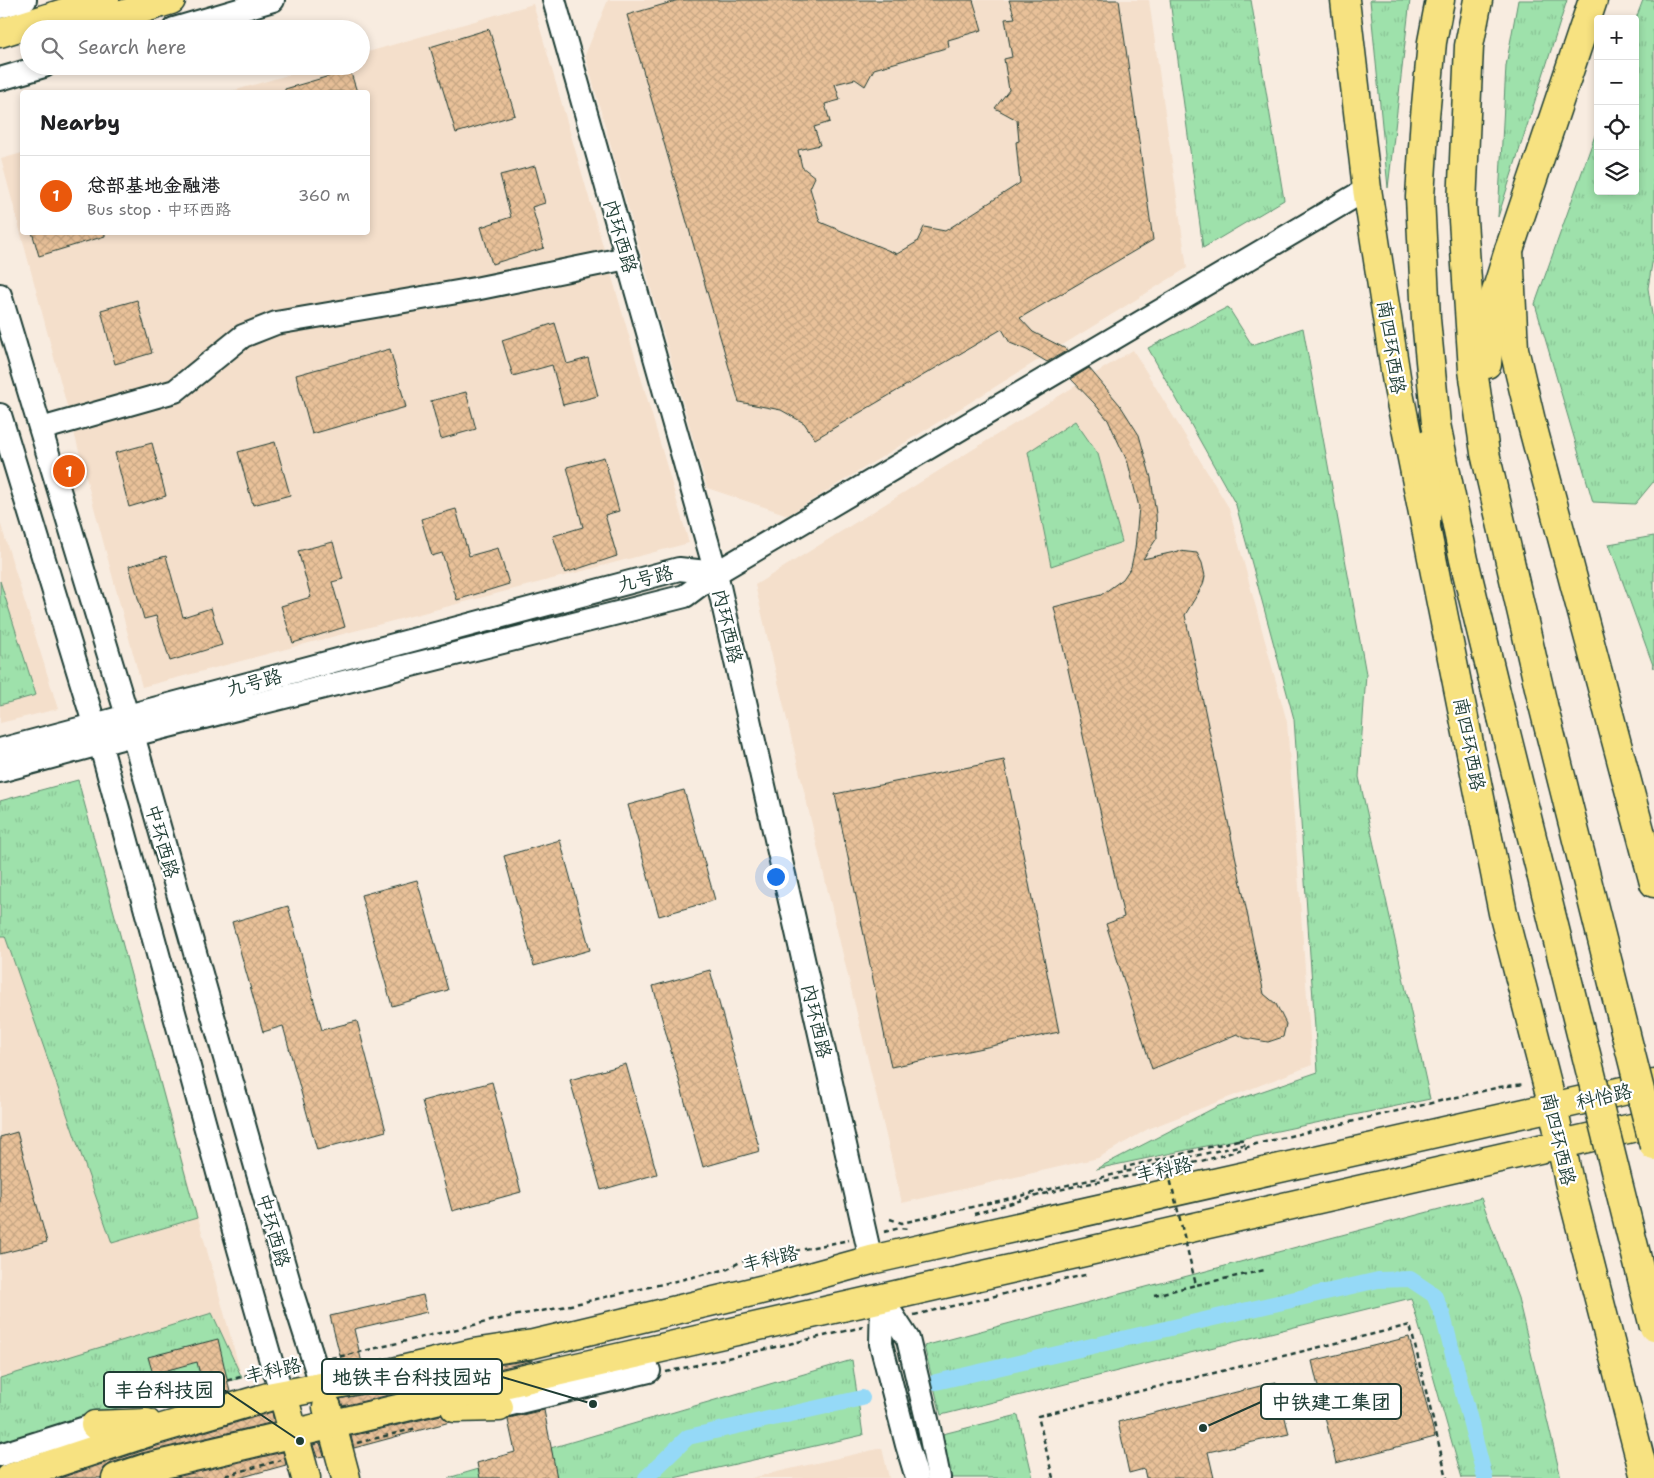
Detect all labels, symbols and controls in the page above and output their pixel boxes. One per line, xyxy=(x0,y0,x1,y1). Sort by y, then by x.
map controls xyxy=(1594,15,1639,195)
button: + xyxy=(1594,15,1639,60)
search box xyxy=(20,20,370,75)
icon: search xyxy=(38,34,66,62)
text: Search here xyxy=(78,35,187,60)
button: − xyxy=(1594,60,1639,105)
button: locate xyxy=(1594,105,1639,150)
text: Nearby xyxy=(40,109,120,137)
button: layers xyxy=(1594,150,1639,195)
text: 总部基地金融港 xyxy=(87,173,220,198)
text: 1 xyxy=(52,185,60,206)
text: 360 m xyxy=(298,185,350,206)
street label: 内环西路 xyxy=(598,196,643,276)
text: Bus stop · 中环西路 xyxy=(87,199,231,220)
street label: 南四环西路 xyxy=(1372,298,1411,396)
pin: 1 xyxy=(53,452,85,490)
street label: 九号路 xyxy=(614,559,676,598)
street label: 内环西路 xyxy=(707,586,748,666)
street label: 九号路 xyxy=(223,663,285,702)
street label: 南四环西路 xyxy=(1448,695,1491,793)
street label: 中环西路 xyxy=(140,801,185,881)
your location xyxy=(763,864,789,890)
street label: 内环西路 xyxy=(796,981,837,1061)
street label: 科怡路 xyxy=(1574,1078,1635,1115)
street label: 南四环西路 xyxy=(1536,1090,1581,1188)
street label: 丰科路 xyxy=(1134,1151,1195,1188)
street label: 中环西路 xyxy=(251,1190,296,1270)
street label: 丰科路 xyxy=(740,1240,801,1277)
street label: 丰科路 xyxy=(243,1352,304,1389)
callout: 地铁丰台科技园站 xyxy=(322,1359,502,1394)
text: 地铁丰台科技园站 xyxy=(332,1364,492,1390)
callout: 丰台科技园 xyxy=(104,1372,224,1407)
text: 丰台科技园 xyxy=(114,1377,214,1403)
callout: 中铁建工集团 xyxy=(1261,1384,1401,1419)
text: 中铁建工集团 xyxy=(1271,1389,1391,1415)

